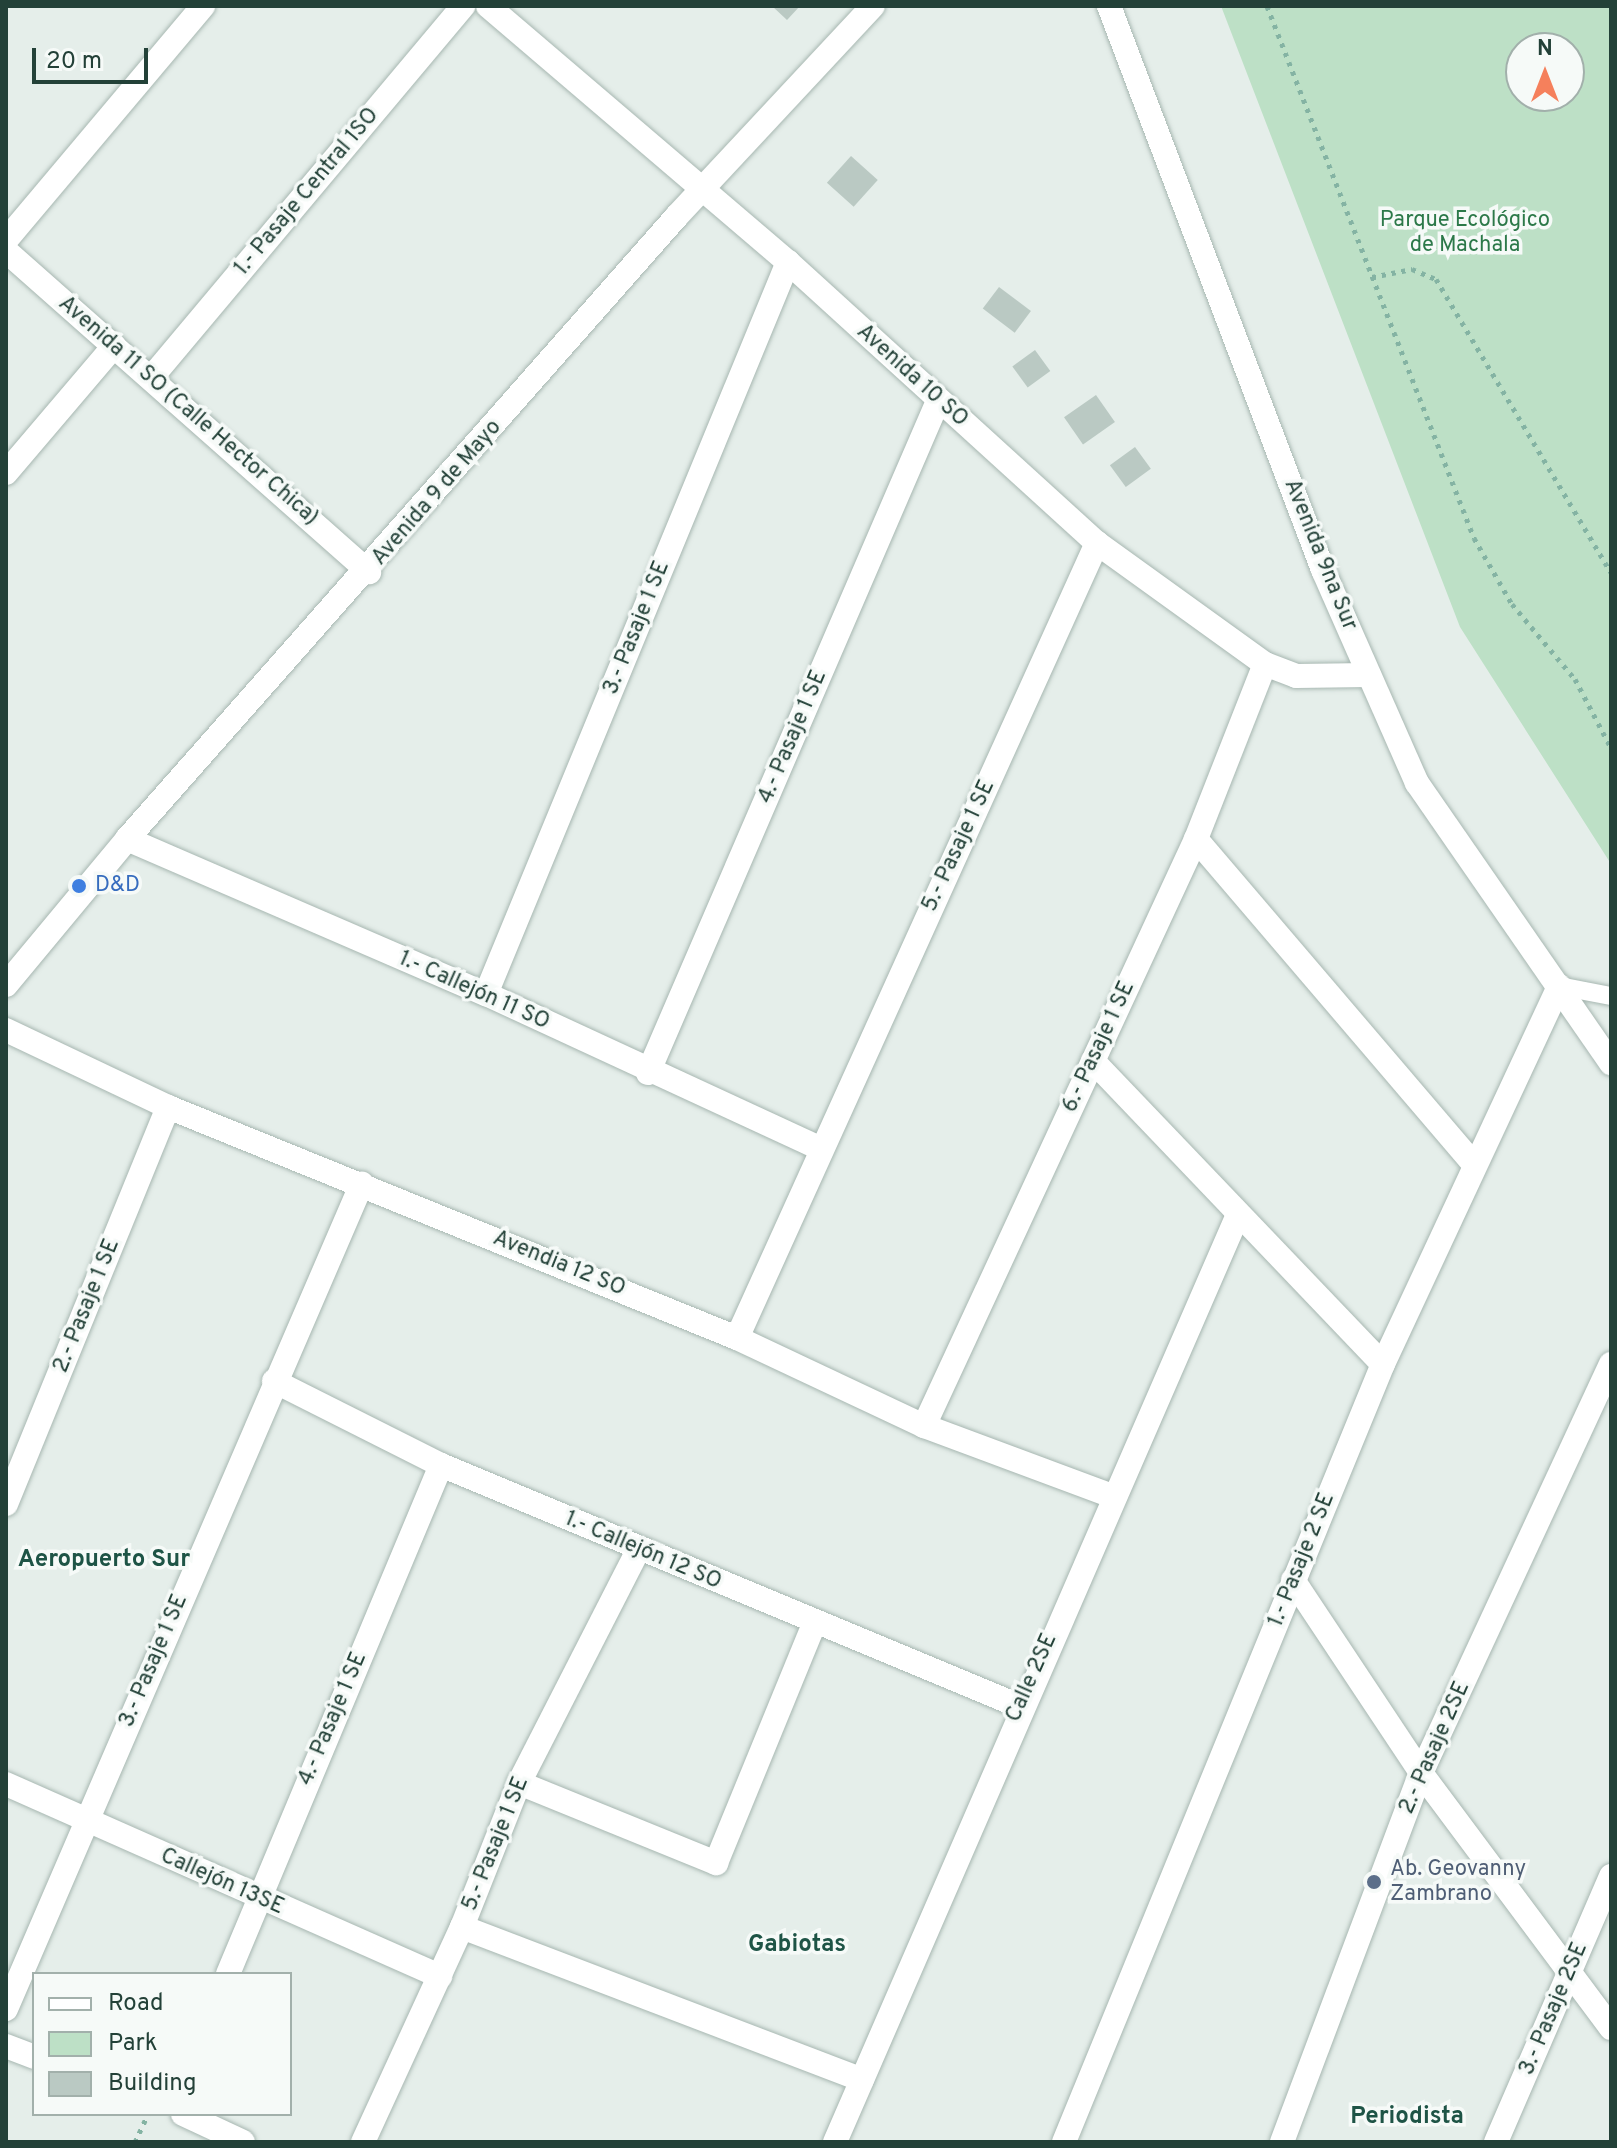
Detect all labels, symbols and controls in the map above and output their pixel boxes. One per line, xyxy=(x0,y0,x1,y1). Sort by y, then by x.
scale bar xyxy=(36,32,152,82)
north arrow xyxy=(1505,32,1585,112)
text: N xyxy=(1537,36,1553,63)
text: 20 m xyxy=(46,47,102,77)
street label: 1.- Pasaje Central 1SO xyxy=(229,103,385,281)
park label: Parque Ecológico de Machala xyxy=(1380,207,1550,258)
street label: Avenida 11 SO (Calle Hector Chica) xyxy=(53,291,323,531)
street label: Avenida 10 SO xyxy=(851,319,973,433)
street label: Avenida 9 de Mayo xyxy=(367,415,507,571)
street label: Avenida 9na Sur xyxy=(1278,476,1362,634)
street label: 3.- Pasaje 1 SE xyxy=(598,557,676,699)
street label: 4.- Pasaje 1 SE xyxy=(753,666,833,808)
street label: 5.- Pasaje 1 SE xyxy=(917,776,1001,916)
place label: D&D xyxy=(95,873,140,899)
marker: D&D xyxy=(70,877,88,895)
street label: 1.- Callejón 11 SO xyxy=(394,946,554,1036)
street label: 6.- Pasaje 1 SE xyxy=(1057,977,1141,1117)
street label: Avendia 12 SO xyxy=(489,1225,629,1303)
street label: 2.- Pasaje 1 SE xyxy=(48,1235,126,1377)
street label: 1.- Pasaje 2 SE xyxy=(1263,1489,1341,1631)
street label: 1.- Callejón 12 SO xyxy=(561,1506,725,1596)
district label: Aeropuerto Sur xyxy=(18,1547,190,1575)
street label: 3.- Pasaje 1 SE xyxy=(114,1591,194,1731)
street label: Calle 2SE xyxy=(1001,1630,1063,1726)
street label: 4.- Pasaje 1 SE xyxy=(293,1648,373,1790)
street label: 2.- Pasaje 2SE xyxy=(1394,1678,1476,1818)
street label: 5.- Pasaje 1 SE xyxy=(457,1773,535,1915)
street label: Callejón 13SE xyxy=(156,1843,288,1921)
place label: Ab. Geovanny Zambrano xyxy=(1390,1856,1526,1908)
marker: Ab. Geovanny Zambrano xyxy=(1365,1873,1383,1891)
district label: Gabiotas xyxy=(748,1932,846,1960)
street label: 3.- Pasaje 2SE xyxy=(1514,1939,1594,2079)
legend xyxy=(32,1972,292,2116)
text: Road xyxy=(108,1989,164,2019)
text: Park xyxy=(108,2029,158,2059)
text: Building xyxy=(108,2069,197,2099)
district label: Periodista xyxy=(1350,2104,1464,2132)

